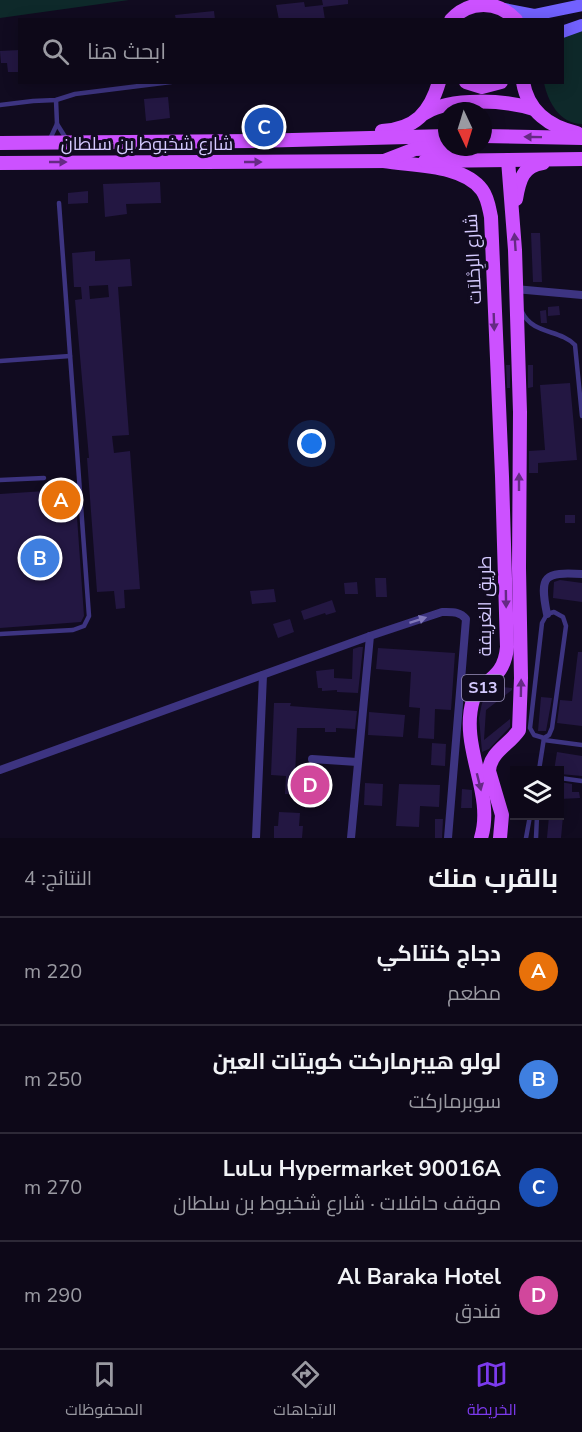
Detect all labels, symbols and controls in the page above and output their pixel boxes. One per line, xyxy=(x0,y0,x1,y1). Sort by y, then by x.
search box xyxy=(18,18,564,84)
icon: search xyxy=(39,35,72,68)
text: ابحث هنا xyxy=(87,37,166,67)
north arrow xyxy=(438,102,492,156)
pin: C xyxy=(244,104,284,150)
street label: شارع شخبوط بن سلطان xyxy=(61,132,233,156)
one-way arrow xyxy=(523,132,542,142)
one-way arrow xyxy=(49,157,68,167)
one-way arrow xyxy=(244,157,263,167)
street label: شارع الرِحْلاَت xyxy=(459,213,487,305)
one-way arrow xyxy=(510,233,519,252)
one-way arrow xyxy=(490,313,499,332)
your location xyxy=(297,429,326,458)
one-way arrow xyxy=(514,473,524,492)
pin: A xyxy=(42,478,80,522)
pin: B xyxy=(20,536,60,580)
street label: طريق الغريفة xyxy=(473,556,497,656)
one-way arrow xyxy=(501,590,511,609)
one-way arrow xyxy=(409,615,427,624)
road number: S13 xyxy=(462,675,504,701)
one-way arrow xyxy=(516,678,526,697)
pin: D xyxy=(290,762,330,808)
map controls xyxy=(510,766,564,820)
button: layers xyxy=(510,766,564,820)
one-way arrow xyxy=(474,772,484,791)
text: بالقرب منك xyxy=(428,861,558,896)
text: النتائج: 4 xyxy=(24,865,92,892)
text: دجاج كنتاكي xyxy=(377,939,501,969)
text: 220 m xyxy=(24,958,82,985)
text: A xyxy=(531,958,546,985)
text: مطعم xyxy=(447,980,501,1007)
text: لولو هيبرماركت كويتات العين xyxy=(213,1047,501,1077)
text: 250 m xyxy=(24,1066,82,1093)
text: B xyxy=(532,1066,545,1093)
text: سوبرماركت xyxy=(409,1088,501,1115)
text: LuLu Hypermarket 90016A xyxy=(223,1154,501,1184)
text: 270 m xyxy=(24,1174,82,1201)
text: C xyxy=(532,1174,545,1201)
text: موقف حافلات · شارع شخبوط بن سلطان xyxy=(173,1190,501,1217)
text: Al Baraka Hotel xyxy=(337,1262,501,1292)
text: 290 m xyxy=(24,1282,82,1309)
text: D xyxy=(531,1282,546,1309)
text: فندق xyxy=(455,1298,501,1325)
tab: المحفوظات xyxy=(65,1358,143,1424)
tab: الاتجاهات xyxy=(273,1358,337,1424)
tab: الخريطة xyxy=(467,1358,517,1424)

